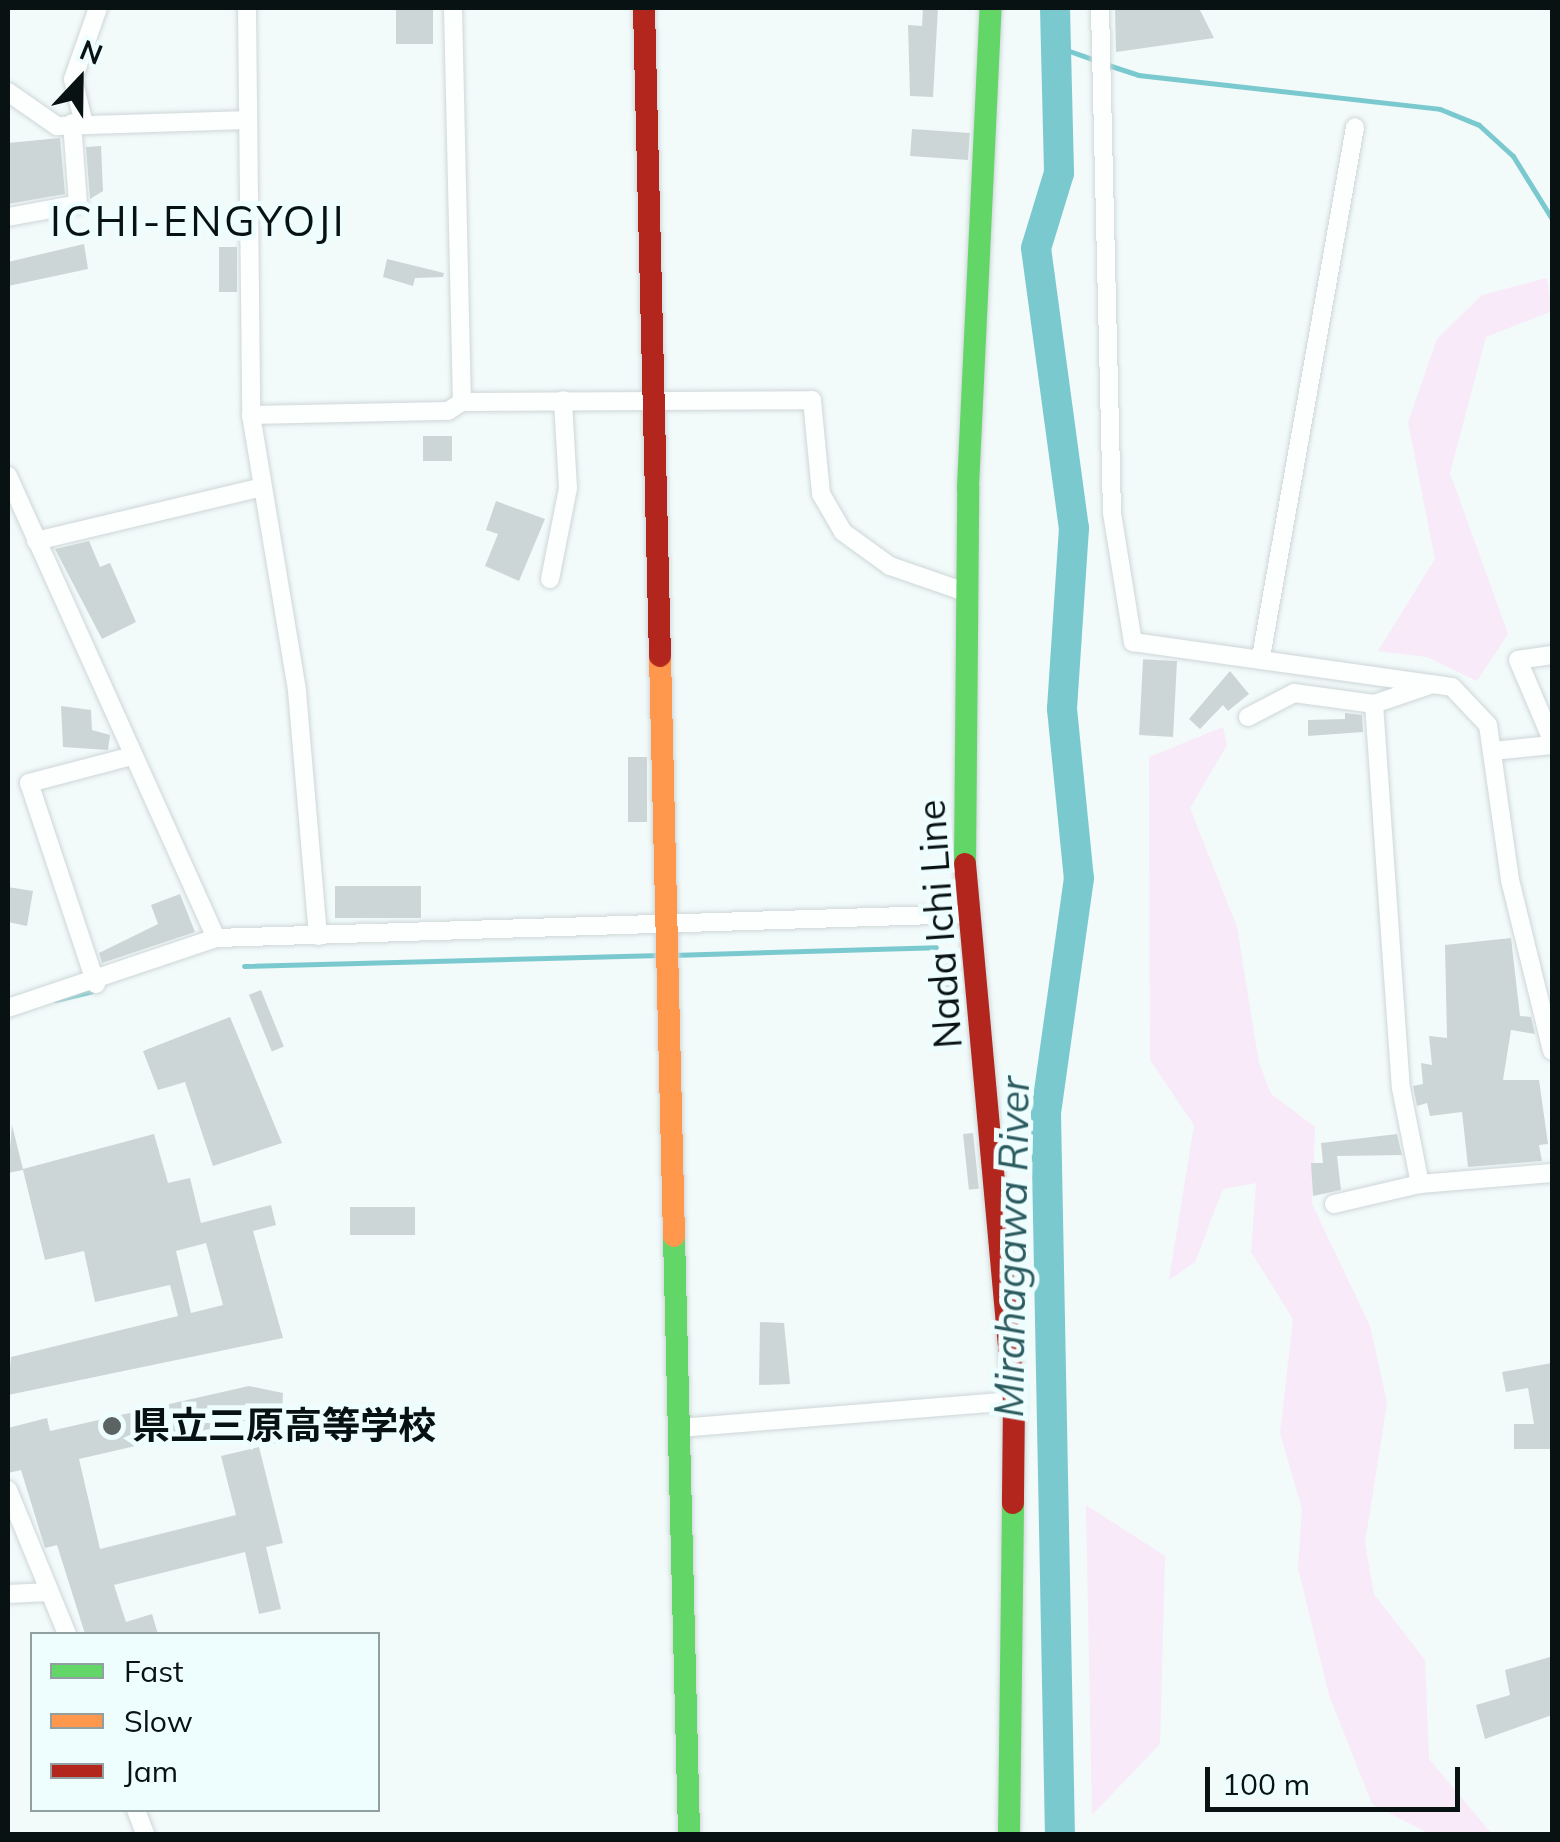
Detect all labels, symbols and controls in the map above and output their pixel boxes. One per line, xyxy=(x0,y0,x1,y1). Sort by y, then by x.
north arrow xyxy=(30,30,130,130)
text: N xyxy=(75,32,108,72)
district label: ICHI-ENGYOJI xyxy=(50,196,346,246)
street label: Nada Ichi Line xyxy=(909,798,971,1050)
water label: Mirahagawa River xyxy=(984,1076,1038,1418)
place label: 県立三原高等学校 xyxy=(132,1403,436,1449)
marker: 県立三原高等学校 xyxy=(101,1415,123,1437)
legend xyxy=(30,1632,380,1812)
text: Fast xyxy=(124,1652,184,1690)
text: Slow xyxy=(124,1702,193,1740)
scale bar xyxy=(1210,1747,1465,1809)
text: Jam xyxy=(124,1752,178,1790)
text: 100 m xyxy=(1222,1765,1310,1803)

